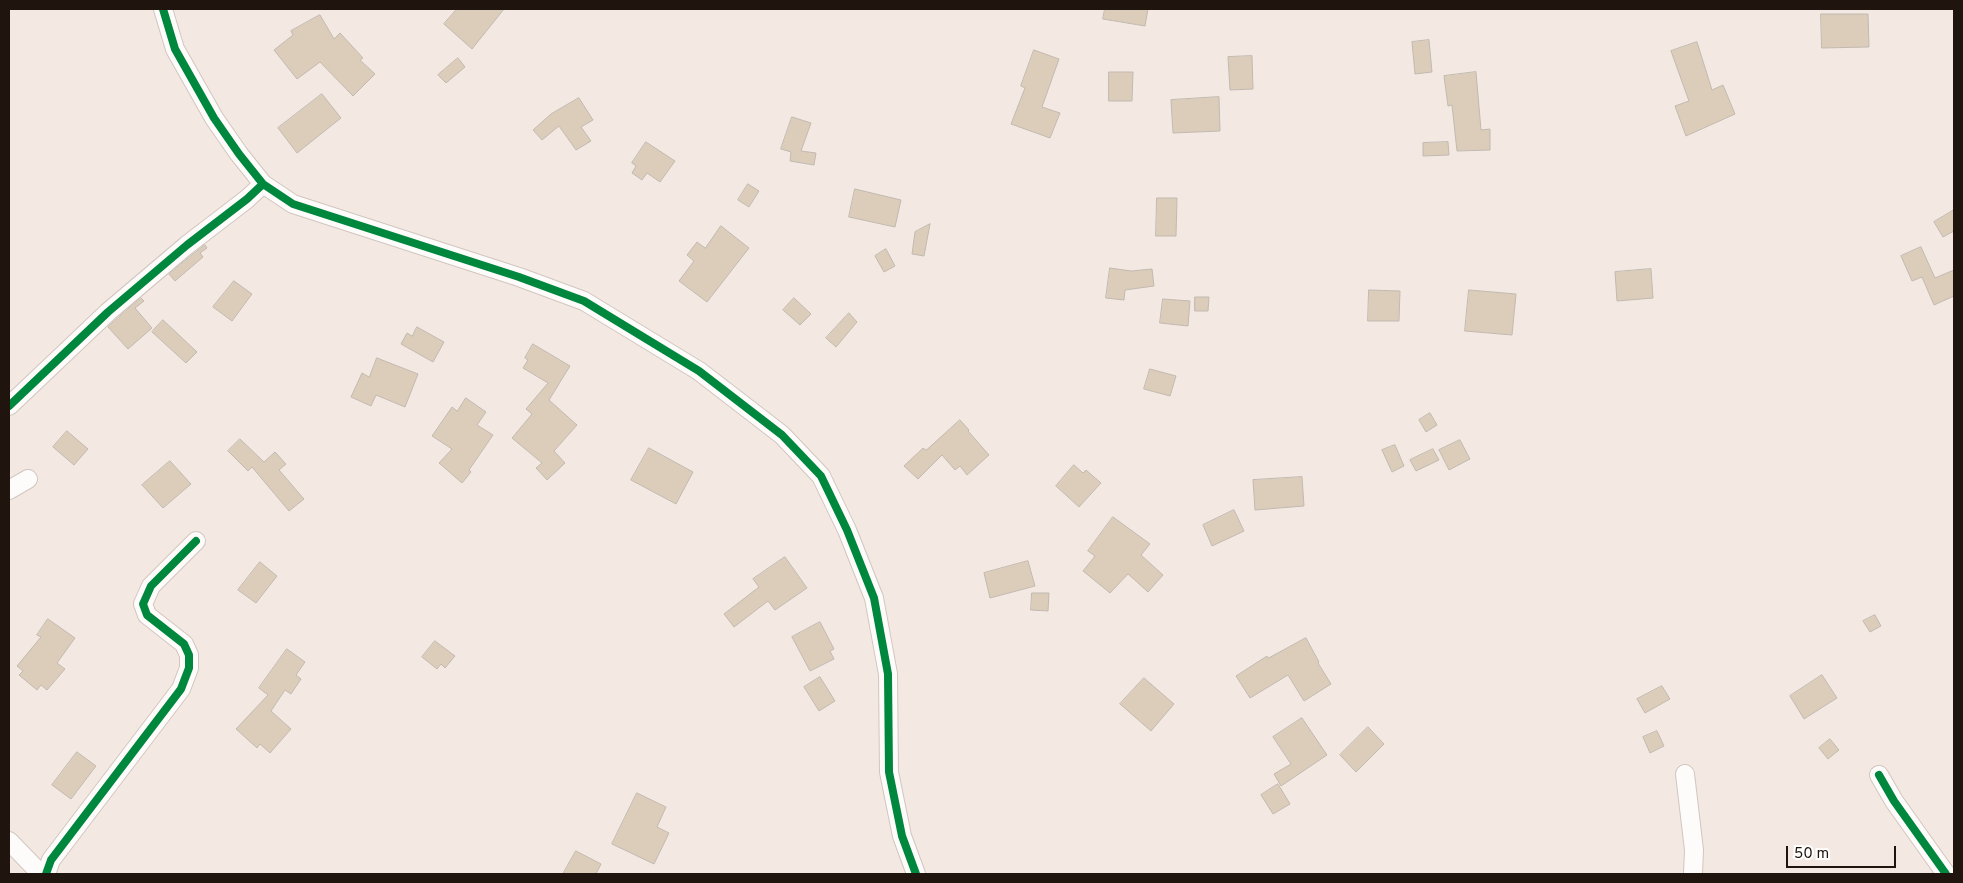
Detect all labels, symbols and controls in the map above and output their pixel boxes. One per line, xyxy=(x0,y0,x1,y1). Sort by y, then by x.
scale bar xyxy=(1788,836,1898,868)
text: 50 m xyxy=(1794,845,1829,864)

